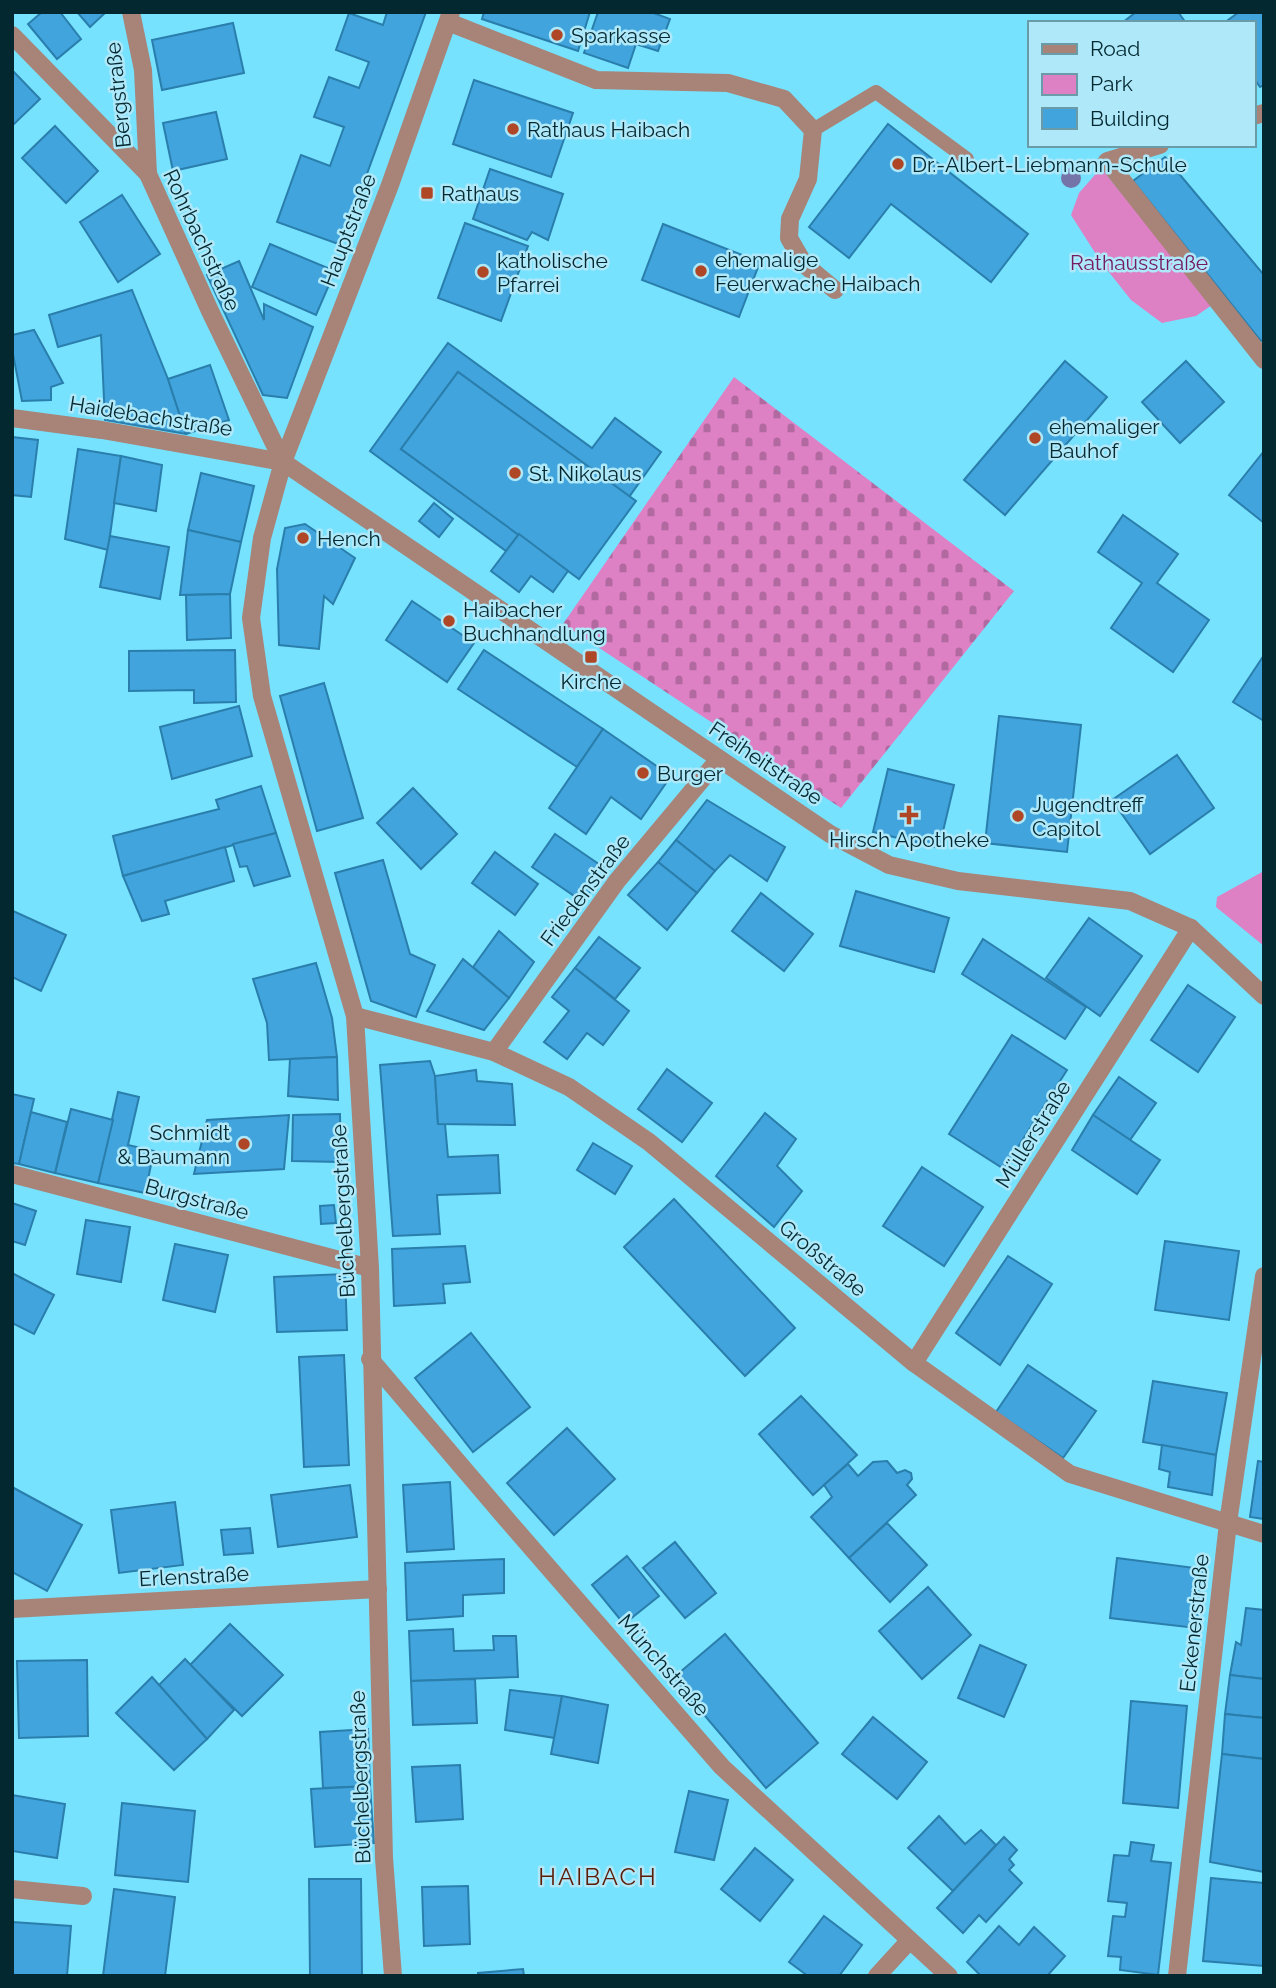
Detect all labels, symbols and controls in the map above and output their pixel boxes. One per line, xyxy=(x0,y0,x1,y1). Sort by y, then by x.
legend xyxy=(1028,21,1255,147)
place label: Sparkasse xyxy=(571,23,671,48)
marker: Sparkasse xyxy=(549,27,565,43)
text: Road xyxy=(1090,36,1140,61)
street label: Bergstraße xyxy=(100,41,136,149)
text: Park xyxy=(1090,71,1133,96)
text: Building xyxy=(1090,106,1170,131)
place label: Rathaus Haibach xyxy=(527,117,690,142)
marker: Rathaus Haibach xyxy=(505,121,521,137)
place label: Dr.-Albert-Liebmann-Schule xyxy=(912,152,1187,177)
marker: Dr.-Albert-Liebmann-Schule xyxy=(890,156,906,172)
street label: Rohrbachstraße xyxy=(158,165,246,315)
street label: Hauptstraße xyxy=(315,170,381,290)
place label: Rathaus xyxy=(441,181,519,206)
marker: Rathaus xyxy=(419,185,435,201)
place label: ehemalige Feuerwache Haibach xyxy=(715,247,920,296)
place label: katholische Pfarrei xyxy=(497,248,608,297)
park label: Rathausstraße xyxy=(1070,250,1208,275)
marker: ehemalige Feuerwache Haibach xyxy=(693,263,709,279)
marker: katholische Pfarrei xyxy=(475,264,491,280)
street label: Haidebachstraße xyxy=(68,391,234,441)
place label: ehemaliger Bauhof xyxy=(1049,414,1160,463)
marker: ehemaliger Bauhof xyxy=(1027,430,1043,446)
place label: St. Nikolaus xyxy=(529,461,642,486)
marker: St. Nikolaus xyxy=(507,465,523,481)
place label: Hench xyxy=(317,526,381,551)
marker: Hench xyxy=(295,530,311,546)
place label: Haibacher Buchhandlung xyxy=(463,597,606,646)
marker: Haibacher Buchhandlung xyxy=(441,613,457,629)
marker: Kirche xyxy=(583,649,599,665)
place label: Kirche xyxy=(560,669,622,694)
street label: Freiheitstraße xyxy=(704,716,828,810)
place label: Burger xyxy=(657,761,724,786)
marker: Burger xyxy=(635,765,651,781)
place label: Jugendtreff Capitol xyxy=(1032,792,1144,841)
marker: Hirsch Apotheke xyxy=(901,807,917,823)
marker: Jugendtreff Capitol xyxy=(1010,808,1026,824)
place label: Hirsch Apotheke xyxy=(829,827,989,852)
street label: Friedenstraße xyxy=(535,829,635,951)
street label: Müllerstraße xyxy=(990,1076,1076,1192)
place label: Schmidt & Baumann xyxy=(118,1120,230,1169)
street label: Büchelbergstraße xyxy=(326,1124,360,1298)
marker: Schmidt & Baumann xyxy=(236,1136,252,1152)
street label: Burgstraße xyxy=(142,1173,252,1225)
street label: Großstraße xyxy=(774,1214,872,1302)
street label: Eckenerstraße xyxy=(1174,1553,1214,1693)
street label: Erlenstraße xyxy=(138,1561,250,1591)
street label: Münchstraße xyxy=(613,1609,715,1721)
street label: Büchelbergstraße xyxy=(344,1690,376,1864)
district label: HAIBACH xyxy=(538,1862,658,1891)

